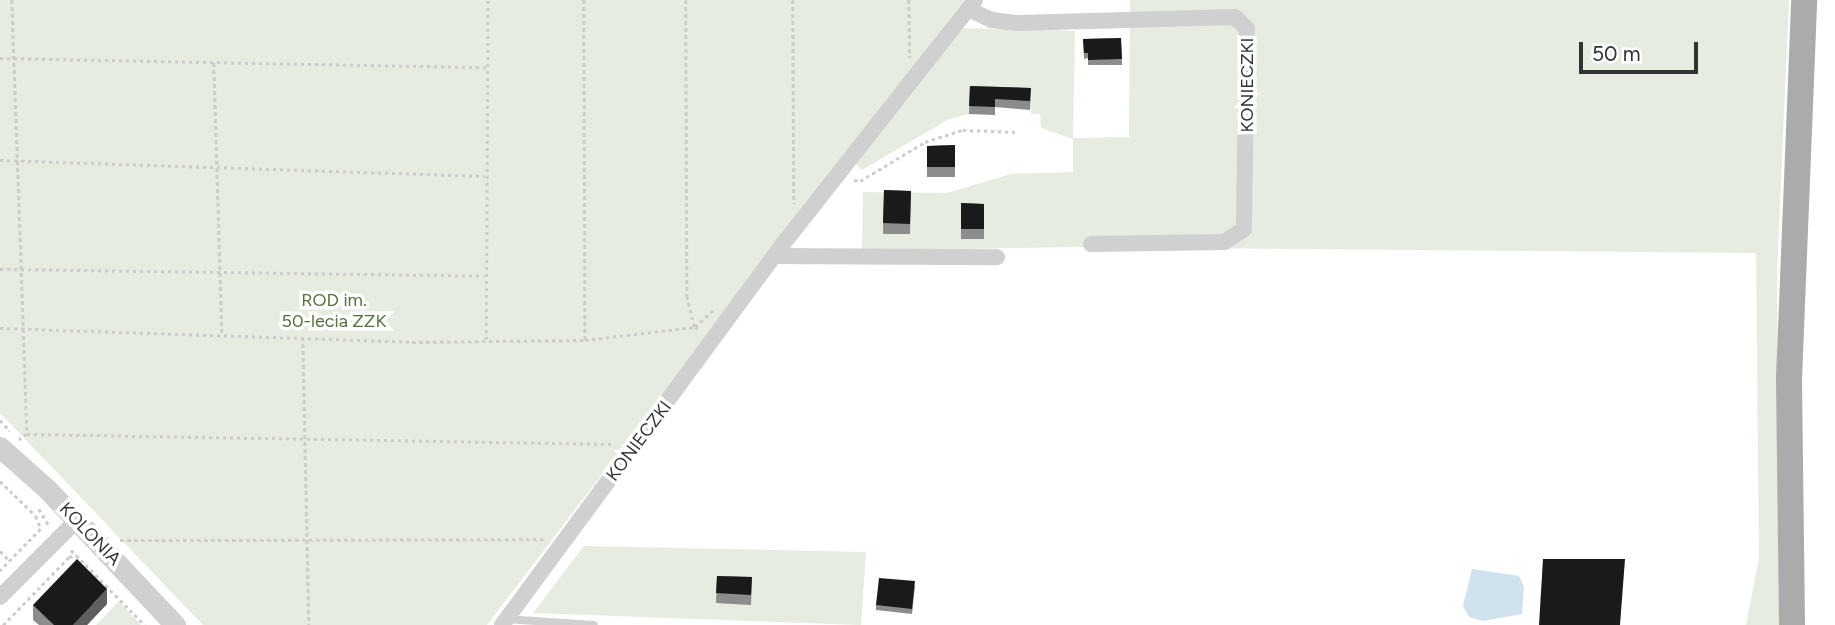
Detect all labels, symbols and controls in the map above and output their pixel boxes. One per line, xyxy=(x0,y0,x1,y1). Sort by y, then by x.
scale bar xyxy=(1583,28,1702,72)
street label: KONIECZKI xyxy=(1236,38,1258,132)
text: 50 m xyxy=(1592,41,1641,66)
park label: ROD im. 50-lecia ZZK xyxy=(282,290,386,332)
street label: KONIECZKI xyxy=(602,397,676,485)
street label: KOLONIA xyxy=(55,498,125,570)

